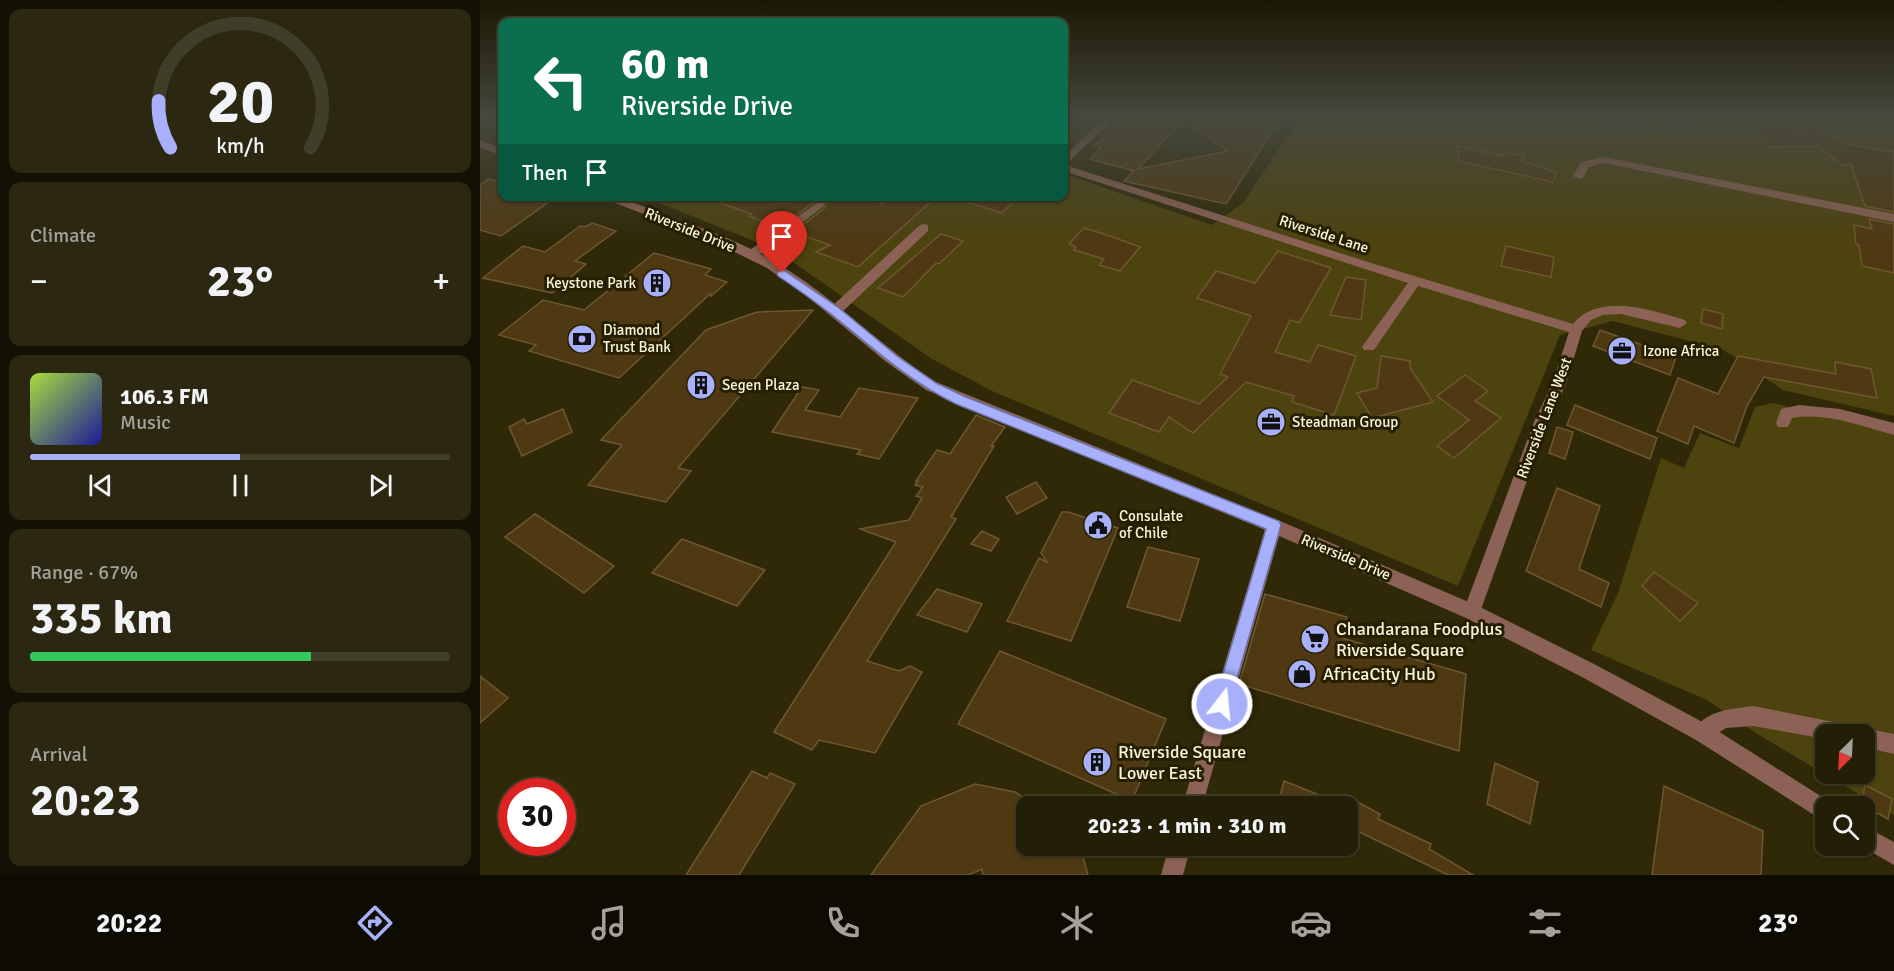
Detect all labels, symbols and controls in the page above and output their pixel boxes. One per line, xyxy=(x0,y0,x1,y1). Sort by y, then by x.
text: 60 m xyxy=(621,39,710,90)
icon: left xyxy=(522,42,600,120)
text: 20 xyxy=(206,63,274,140)
text: Riverside Drive xyxy=(621,90,793,123)
text: km/h xyxy=(216,133,264,159)
icon: arrive xyxy=(580,156,613,189)
text: Then xyxy=(522,159,568,186)
street label: Riverside Drive xyxy=(642,204,738,256)
pin xyxy=(756,211,807,273)
street label: Riverside Lane xyxy=(1277,211,1371,257)
icon: arrive xyxy=(765,220,798,253)
text: Climate xyxy=(30,223,96,248)
text: 23° xyxy=(207,254,273,309)
text: − xyxy=(30,261,48,302)
text: + xyxy=(432,261,450,302)
building icon: Keystone Park xyxy=(641,267,673,299)
place label: Keystone Park xyxy=(546,274,636,292)
place label: Diamond Trust Bank xyxy=(603,321,671,356)
bank icon: Diamond Trust Bank xyxy=(566,323,598,355)
office icon: Izone Africa xyxy=(1606,335,1638,367)
place label: Izone Africa xyxy=(1643,342,1719,360)
street label: Riverside Lane West xyxy=(1513,355,1575,481)
building icon: Segen Plaza xyxy=(685,369,717,401)
place label: Segen Plaza xyxy=(722,376,800,394)
text: 106.3 FM xyxy=(120,383,209,410)
office icon: Steadman Group xyxy=(1255,406,1287,438)
text: Music xyxy=(120,410,171,435)
place label: Steadman Group xyxy=(1292,413,1398,431)
icon: previous xyxy=(84,469,117,502)
icon: pause xyxy=(224,469,257,502)
icon: next xyxy=(364,469,397,502)
place label: Consulate of Chile xyxy=(1119,507,1183,542)
public building icon: Consulate of Chile xyxy=(1082,509,1114,541)
street label: Riverside Drive xyxy=(1299,530,1393,584)
text: Range · 67% xyxy=(30,560,138,585)
text: 335 km xyxy=(30,591,173,646)
place label: Chandarana Foodplus Riverside Square xyxy=(1336,618,1502,661)
supermarket icon: Chandarana Foodplus Riverside Square xyxy=(1299,623,1331,655)
shop icon: AfricaCity Hub xyxy=(1286,658,1318,690)
place label: AfricaCity Hub xyxy=(1323,663,1435,685)
position arrow xyxy=(1190,672,1254,736)
north arrow xyxy=(1815,724,1875,784)
map controls xyxy=(1815,724,1875,856)
place label: Riverside Square Lower East xyxy=(1118,741,1246,784)
text: Arrival xyxy=(30,742,88,767)
building icon: Riverside Square Lower East xyxy=(1081,746,1113,778)
text: 20:23 xyxy=(30,773,140,828)
speed limit sign: 30 xyxy=(498,778,576,856)
button: search xyxy=(1815,796,1875,856)
text: 20:23 · 1 min · 310 m xyxy=(1087,812,1287,839)
icon: directions xyxy=(354,902,396,944)
icon: music xyxy=(588,902,630,944)
icon: phone xyxy=(822,902,864,944)
icon: climate xyxy=(1056,902,1098,944)
icon: car xyxy=(1290,902,1332,944)
icon: filters xyxy=(1524,902,1566,944)
text: 20:22 xyxy=(96,907,162,940)
text: 23° xyxy=(1758,907,1798,940)

